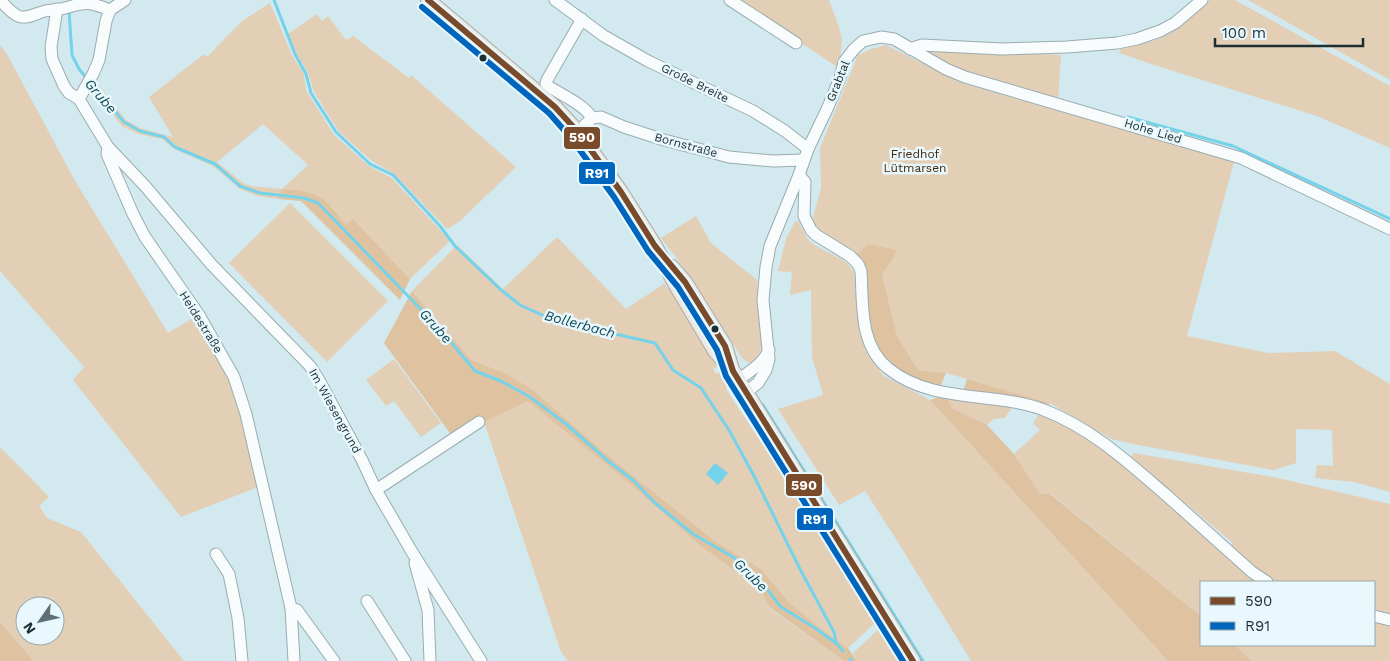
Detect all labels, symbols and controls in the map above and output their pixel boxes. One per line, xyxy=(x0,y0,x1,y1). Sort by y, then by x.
scale bar xyxy=(1215,15,1362,47)
text: 100 m xyxy=(1222,24,1266,42)
unlabelled marker xyxy=(478,53,488,63)
street label: Grabtal xyxy=(823,58,853,104)
street label: Große Breite xyxy=(659,61,731,105)
water label: Grube xyxy=(82,76,120,116)
street label: Hohe Lied xyxy=(1123,116,1183,146)
line badge: 590 xyxy=(563,126,601,150)
text: 590 xyxy=(569,129,595,145)
street label: Bornstraße xyxy=(653,130,719,160)
park label: Friedhof Lütmarsen xyxy=(883,147,947,175)
line badge: R91 xyxy=(578,161,616,185)
text: R91 xyxy=(585,165,609,181)
street label: Heidestraße xyxy=(176,288,226,356)
water label: Grube xyxy=(417,306,455,346)
water label: Bollerbach xyxy=(543,307,617,341)
unlabelled marker xyxy=(710,324,720,334)
street label: Im Wiesengrund xyxy=(306,366,364,456)
line badge: 590 xyxy=(785,473,823,497)
text: 590 xyxy=(791,477,817,493)
line badge: R91 xyxy=(796,507,834,531)
text: R91 xyxy=(803,511,827,527)
water label: Grube xyxy=(731,555,771,595)
legend xyxy=(1200,581,1375,646)
text: 590 xyxy=(1245,592,1272,610)
north arrow xyxy=(15,596,65,646)
text: R91 xyxy=(1245,617,1270,635)
text: N xyxy=(20,619,39,637)

